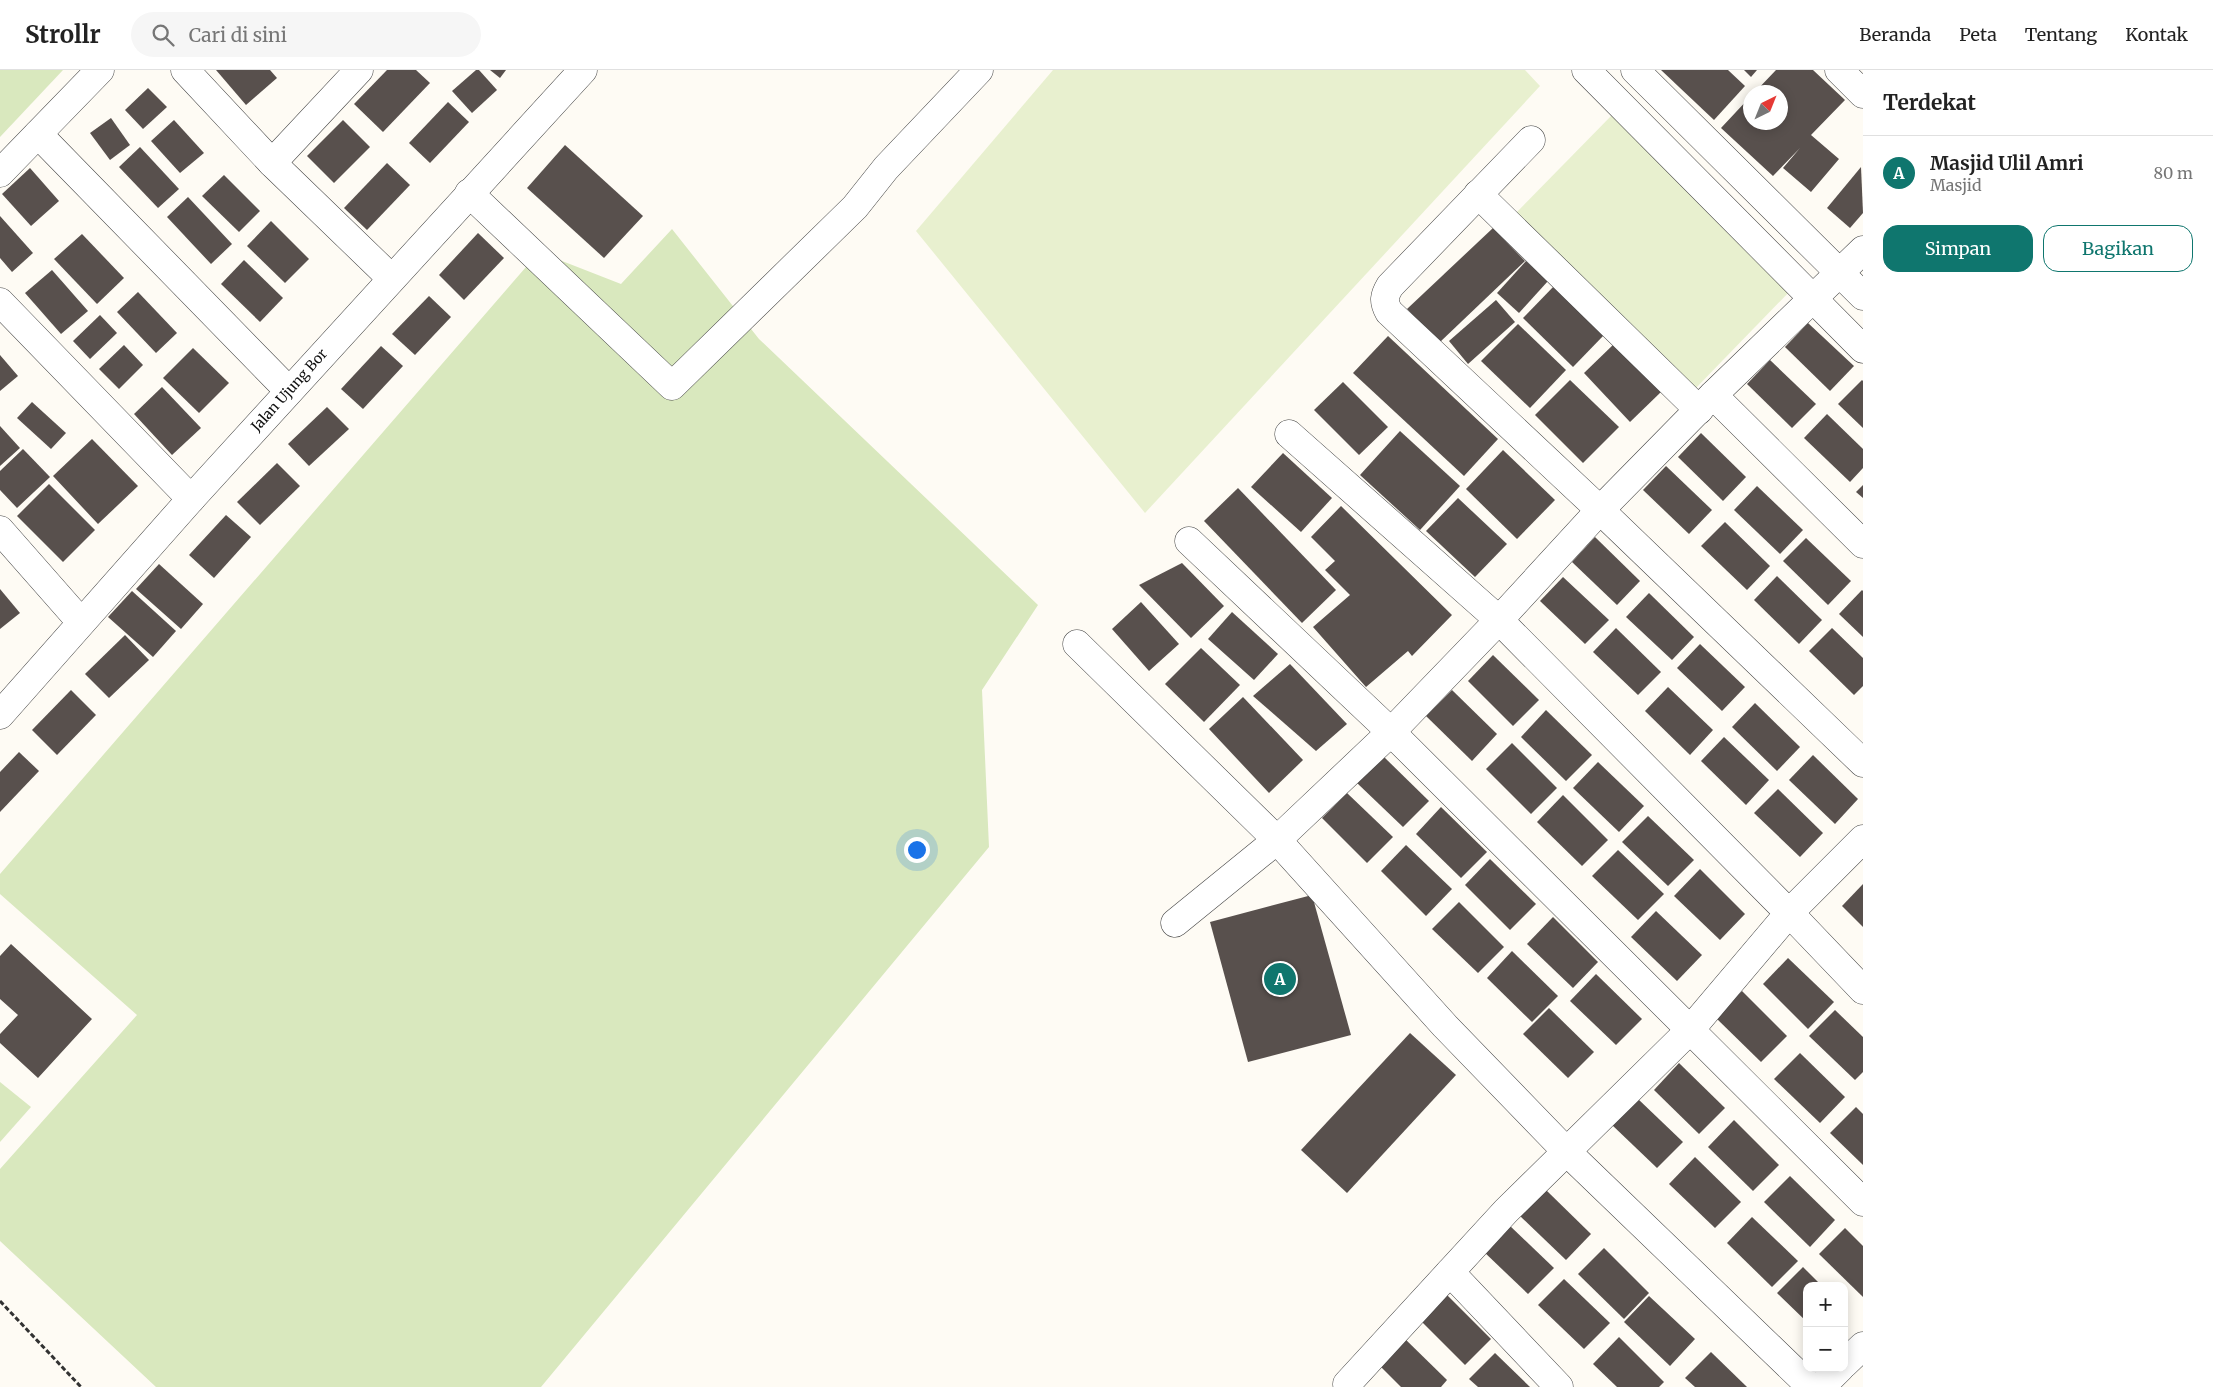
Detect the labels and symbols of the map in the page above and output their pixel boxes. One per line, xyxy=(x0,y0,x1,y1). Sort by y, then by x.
north arrow xyxy=(1743,85,1788,130)
street label: Jalan Ujung Bor xyxy=(247,345,331,436)
your location xyxy=(904,837,930,863)
pin: A xyxy=(1264,960,1296,998)

